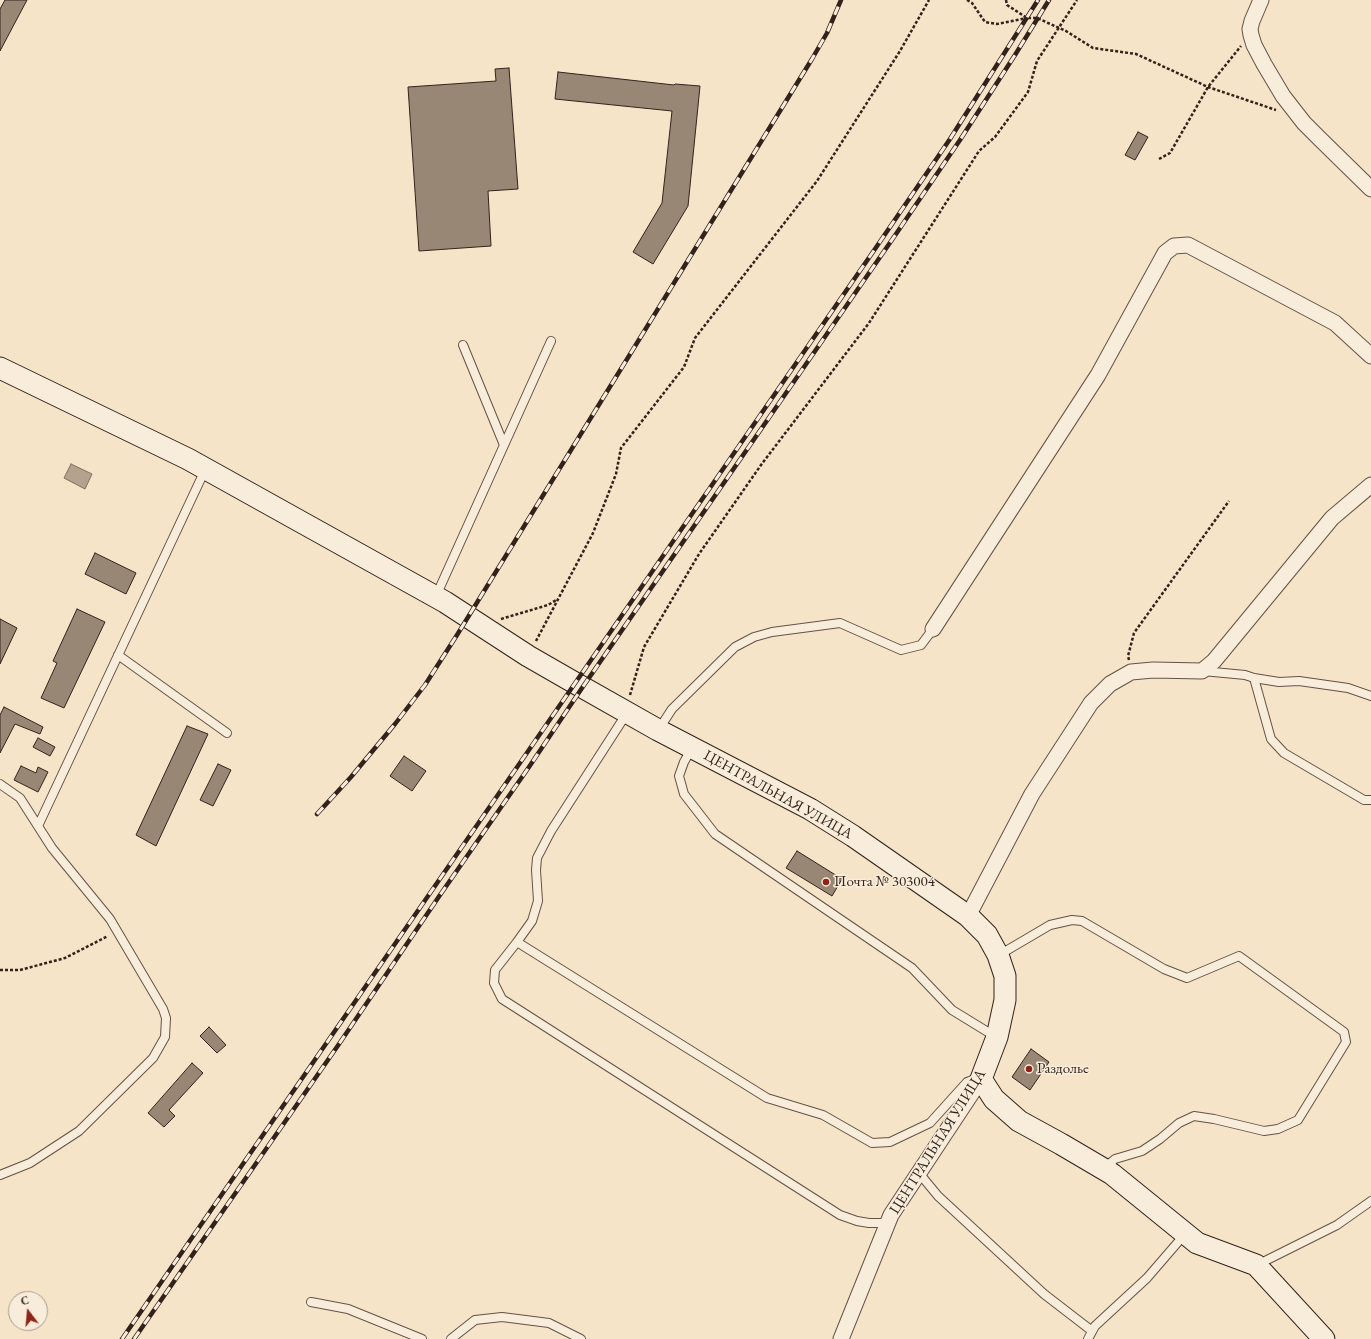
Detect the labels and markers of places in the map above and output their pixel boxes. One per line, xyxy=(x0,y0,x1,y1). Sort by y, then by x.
place label: Почта № 303004 xyxy=(834,873,935,891)
marker: Почта № 303004 xyxy=(821,877,831,887)
place label: Раздолье xyxy=(1037,1060,1089,1078)
marker: Раздолье xyxy=(1024,1064,1034,1074)

